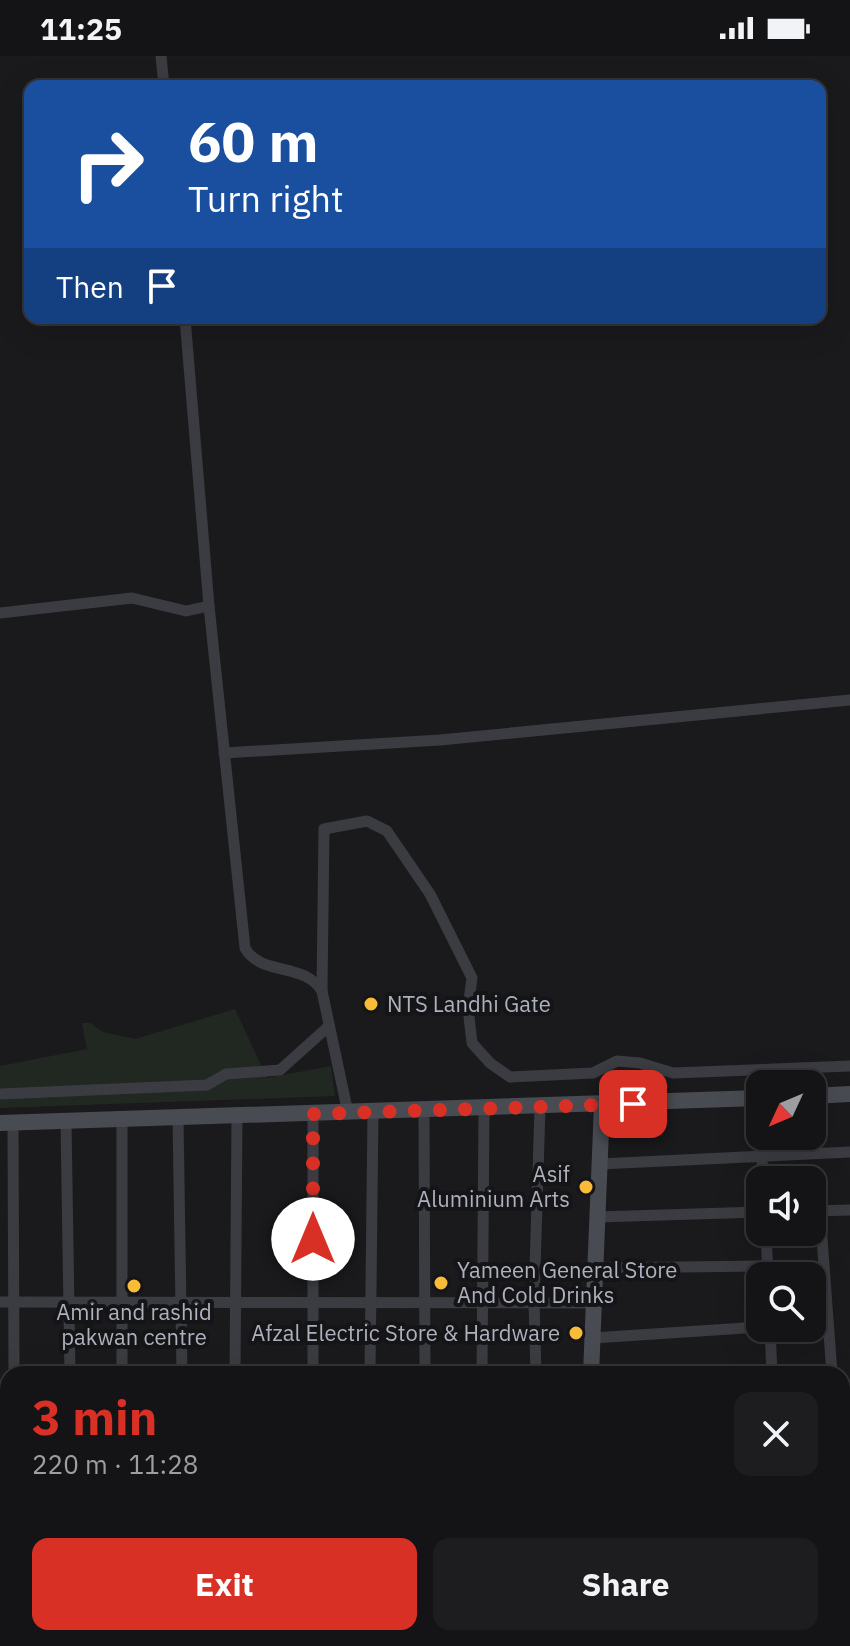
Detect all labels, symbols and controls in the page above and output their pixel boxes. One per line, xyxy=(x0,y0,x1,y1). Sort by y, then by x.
text: 11:25 xyxy=(40,9,122,48)
text: 60 m xyxy=(188,105,318,177)
icon: right xyxy=(56,112,160,216)
text: Turn right xyxy=(188,175,344,222)
icon: arrive xyxy=(140,264,184,308)
text: Then xyxy=(56,267,124,306)
place label: NTS Landhi Gate xyxy=(387,989,551,1018)
marker: NTS Landhi Gate xyxy=(362,995,380,1013)
pin xyxy=(599,1070,667,1138)
north arrow xyxy=(746,1070,826,1150)
map controls xyxy=(746,1070,826,1342)
icon: arrive xyxy=(611,1082,655,1126)
place label: Asif Aluminium Arts xyxy=(417,1159,570,1213)
button: sound xyxy=(746,1166,826,1246)
marker: Asif Aluminium Arts xyxy=(577,1178,595,1196)
position arrow xyxy=(271,1197,355,1281)
place label: Yameen General Store And Cold Drinks xyxy=(457,1255,677,1309)
button: search xyxy=(746,1262,826,1342)
marker: Yameen General Store And Cold Drinks xyxy=(432,1274,450,1292)
marker: Amir and rashid pakwan centre xyxy=(125,1277,143,1295)
place label: Amir and rashid pakwan centre xyxy=(56,1297,212,1351)
place label: Afzal Electric Store & Hardware xyxy=(251,1318,560,1347)
marker: Afzal Electric Store & Hardware xyxy=(567,1324,585,1342)
text: 3 min xyxy=(32,1386,157,1448)
button: close xyxy=(734,1392,818,1476)
text: 220 m · 11:28 xyxy=(32,1447,198,1481)
button: Exit xyxy=(32,1538,417,1630)
button: Share xyxy=(433,1538,818,1630)

